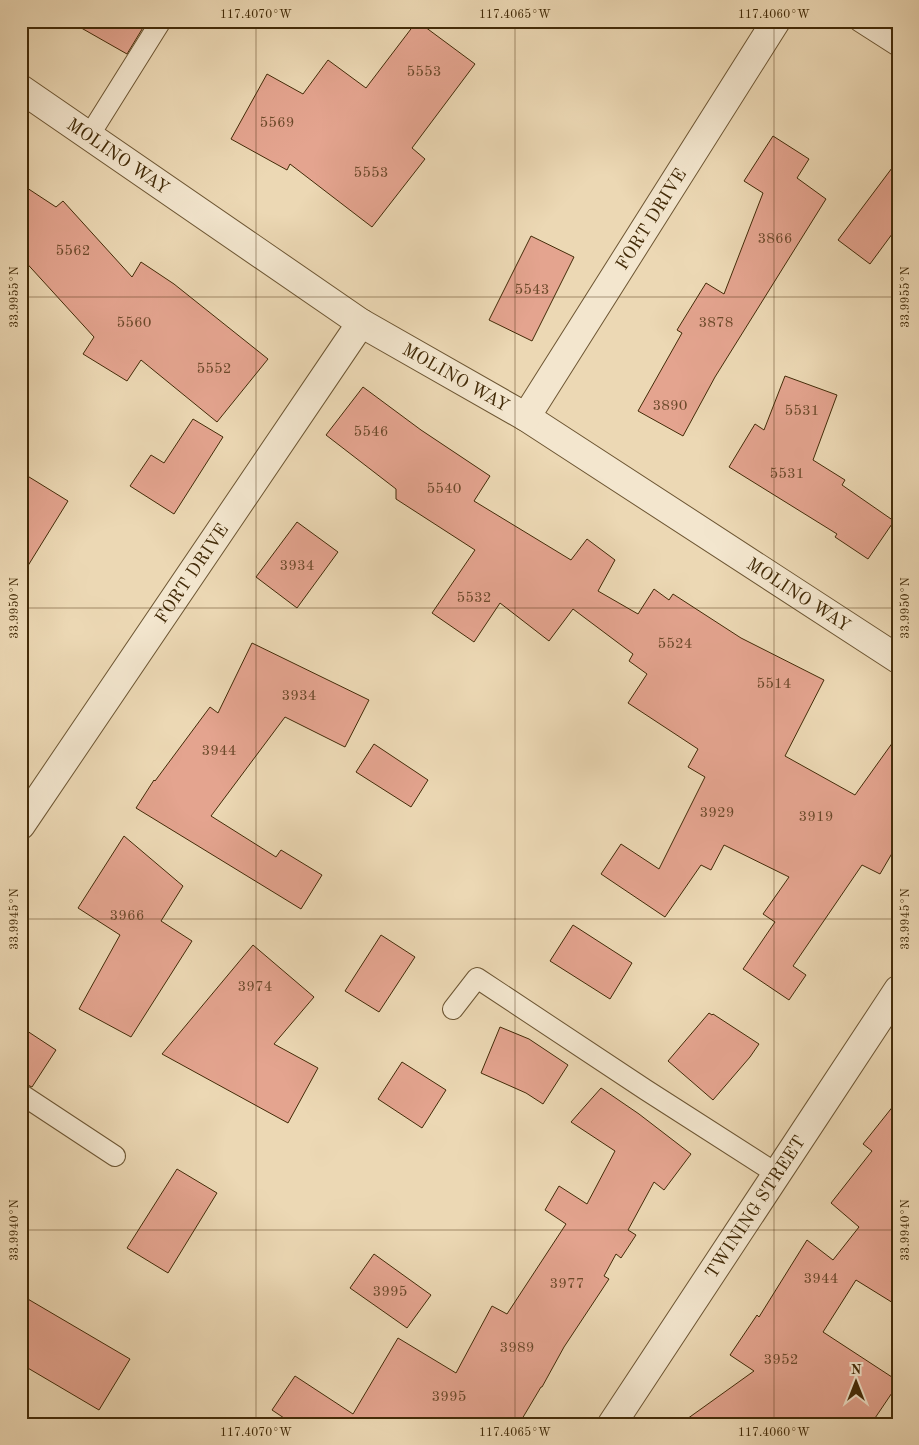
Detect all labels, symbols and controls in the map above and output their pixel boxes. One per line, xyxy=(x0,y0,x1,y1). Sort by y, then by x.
text: 117.4065°W xyxy=(479,8,551,21)
text: 117.4070°W xyxy=(220,9,292,21)
text: 117.4060°W xyxy=(738,9,810,21)
house number: 5553 xyxy=(407,65,441,80)
street label: MOLINO WAY xyxy=(63,115,172,198)
house number: 5569 xyxy=(260,116,294,131)
house number: 5553 xyxy=(354,166,388,181)
street label: FORT DRIVE xyxy=(613,166,690,273)
house number: 3866 xyxy=(758,232,792,247)
house number: 5562 xyxy=(56,244,90,259)
text: 33.9955°N xyxy=(8,266,21,328)
text: 33.9955°N xyxy=(899,266,912,328)
house number: 5543 xyxy=(515,283,549,298)
house number: 5560 xyxy=(117,316,151,331)
house number: 3878 xyxy=(699,316,733,331)
street label: MOLINO WAY xyxy=(399,340,512,415)
house number: 5552 xyxy=(197,362,231,377)
house number: 3890 xyxy=(653,399,687,414)
house number: 5531 xyxy=(785,404,819,419)
house number: 5546 xyxy=(354,425,388,440)
house number: 5531 xyxy=(770,467,804,482)
house number: 5540 xyxy=(427,482,461,497)
street label: FORT DRIVE xyxy=(152,521,232,627)
street label: MOLINO WAY xyxy=(743,555,853,635)
house number: 3934 xyxy=(280,559,314,574)
text: 33.9950°N xyxy=(8,577,21,639)
text: 33.9950°N xyxy=(899,577,912,639)
house number: 5532 xyxy=(457,591,491,606)
house number: 5524 xyxy=(658,637,692,652)
house number: 5514 xyxy=(757,677,791,692)
house number: 3934 xyxy=(282,689,316,704)
house number: 3944 xyxy=(202,744,236,759)
house number: 3929 xyxy=(700,806,734,821)
house number: 3919 xyxy=(799,810,833,825)
text: 33.9945°N xyxy=(8,888,21,950)
text: 33.9945°N xyxy=(899,888,912,950)
house number: 3966 xyxy=(110,909,144,924)
house number: 3974 xyxy=(238,980,272,995)
street label: TWINING STREET xyxy=(703,1133,809,1282)
text: 33.9940°N xyxy=(9,1199,21,1261)
text: 33.9940°N xyxy=(900,1199,912,1261)
house number: 3944 xyxy=(804,1272,838,1287)
house number: 3977 xyxy=(550,1277,584,1292)
house number: 3995 xyxy=(373,1285,407,1300)
house number: 3989 xyxy=(500,1341,534,1356)
house number: 3952 xyxy=(764,1353,798,1368)
north arrow xyxy=(832,1358,882,1408)
text: N xyxy=(851,1363,862,1377)
house number: 3995 xyxy=(432,1390,466,1405)
text: 117.4065°W xyxy=(479,1426,551,1439)
text: 117.4070°W xyxy=(220,1427,292,1439)
text: 117.4060°W xyxy=(738,1427,810,1439)

